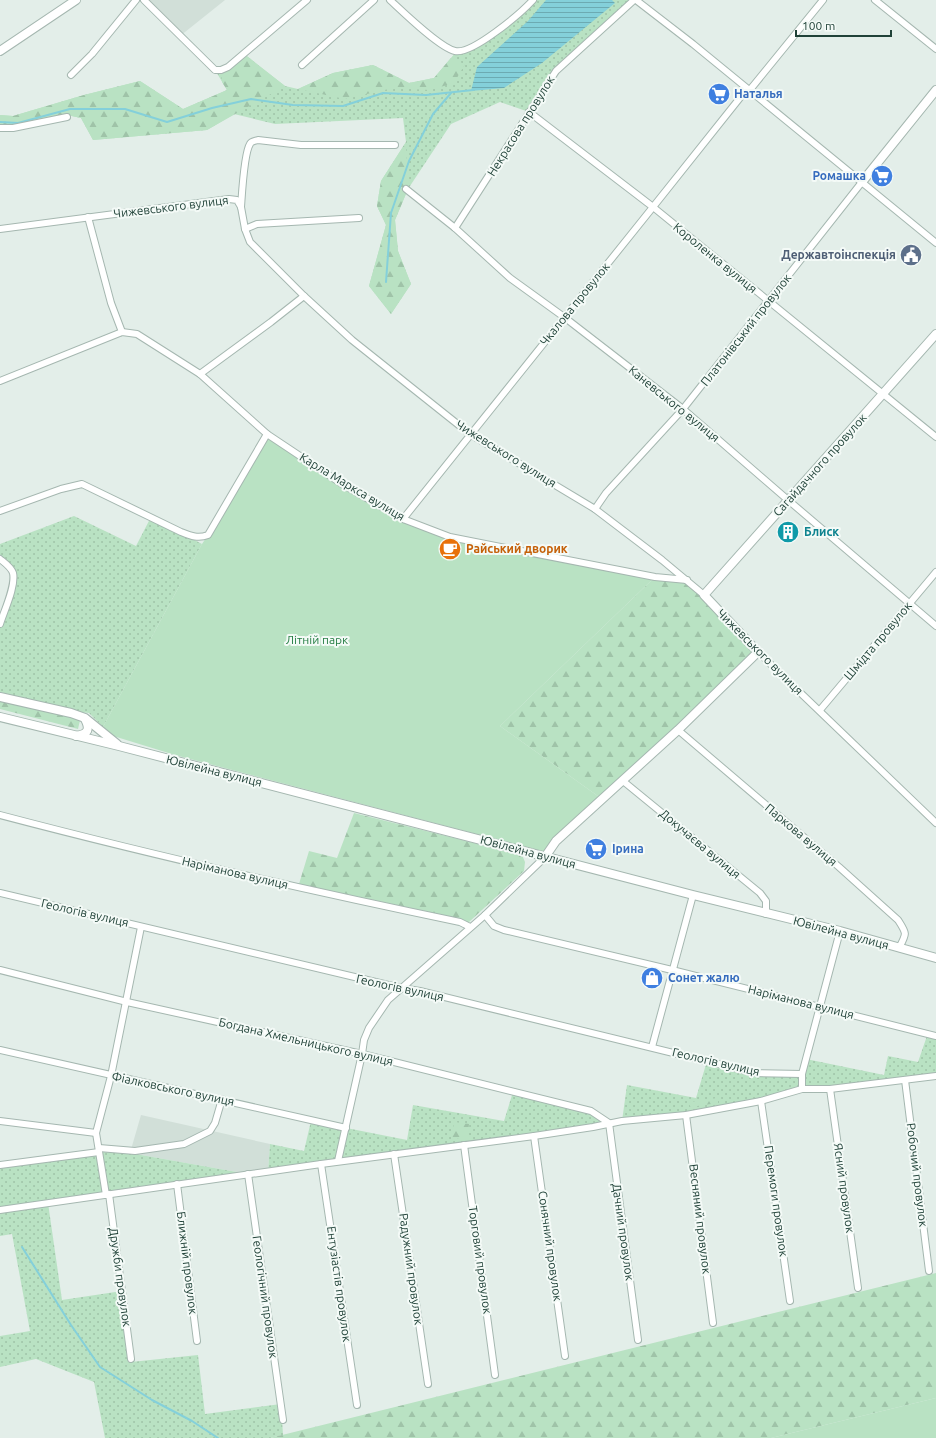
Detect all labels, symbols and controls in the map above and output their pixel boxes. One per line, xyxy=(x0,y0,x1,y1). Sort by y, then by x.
scale bar xyxy=(796,12,891,38)
text: 100 m xyxy=(802,19,835,32)
street label: Некрасова провулок xyxy=(484,73,557,178)
supermarket icon: Наталья xyxy=(706,81,732,107)
place label: Наталья xyxy=(734,87,783,100)
supermarket icon: Ромашка xyxy=(869,163,895,189)
place label: Ромашка xyxy=(812,169,866,182)
street label: Чижевського вулиця xyxy=(113,193,229,220)
street label: Короленка вулиця xyxy=(671,220,760,295)
public building icon: Державтоінспекція xyxy=(898,242,924,268)
place label: Державтоінспекція xyxy=(781,248,896,261)
street label: Чкалова провулок xyxy=(537,260,612,348)
street label: Платонівський провулок xyxy=(698,271,793,388)
street label: Каневського вулиця xyxy=(626,363,722,444)
street label: Сагайдачного провулок xyxy=(770,411,869,518)
street label: Чижевського вулиця xyxy=(454,417,559,490)
street label: Карла Маркса вулиця xyxy=(297,450,407,523)
building icon: Блиск xyxy=(775,519,801,545)
place label: Блиск xyxy=(804,525,839,538)
cafe icon: Райський дворик xyxy=(437,536,463,562)
place label: Райський дворик xyxy=(466,542,568,555)
street label: Шмідта провулок xyxy=(841,599,914,682)
street label: Чижевського вулиця xyxy=(715,606,806,697)
park label: Літній парк xyxy=(286,633,348,646)
street label: Ювілейна вулиця xyxy=(165,752,263,789)
street label: Паркова вулиця xyxy=(763,801,840,868)
street label: Докучаєва вулиця xyxy=(657,806,743,881)
street label: Ювілейна вулиця xyxy=(479,833,577,871)
supermarket icon: Ірина xyxy=(583,836,609,862)
place label: Ірина xyxy=(612,842,644,855)
street label: Наріманова вулиця xyxy=(181,854,290,891)
street label: Геологів вулиця xyxy=(40,896,130,929)
street label: Ювілейна вулиця xyxy=(792,914,890,952)
shop icon: Сонет жалю xyxy=(639,965,665,991)
place label: Сонет жалю xyxy=(668,971,740,984)
street label: Геологів вулиця xyxy=(355,972,445,1003)
street label: Наріманова вулиця xyxy=(747,982,855,1021)
street label: Богдана Хмельницького вулиця xyxy=(218,1015,395,1068)
street label: Геологів вулиця xyxy=(671,1045,761,1078)
street label: Фіалковського вулиця xyxy=(111,1069,236,1108)
street label: Робочий провулок xyxy=(905,1122,930,1228)
street label: Ясний провулок xyxy=(832,1142,857,1234)
street label: Перемоги провулок xyxy=(762,1144,791,1257)
street label: Весняний провулок xyxy=(687,1163,714,1275)
street label: Дачний провулок xyxy=(610,1182,637,1281)
street label: Сонячний провулок xyxy=(536,1190,565,1302)
street label: Торговий провулок xyxy=(466,1205,495,1315)
street label: Ближній провулок xyxy=(175,1211,200,1315)
street label: Радужний провулок xyxy=(397,1212,426,1326)
street label: Ентузіастів провулок xyxy=(325,1225,354,1343)
street label: Дружби провулок xyxy=(107,1226,134,1328)
street label: Геологічний провулок xyxy=(250,1235,281,1359)

